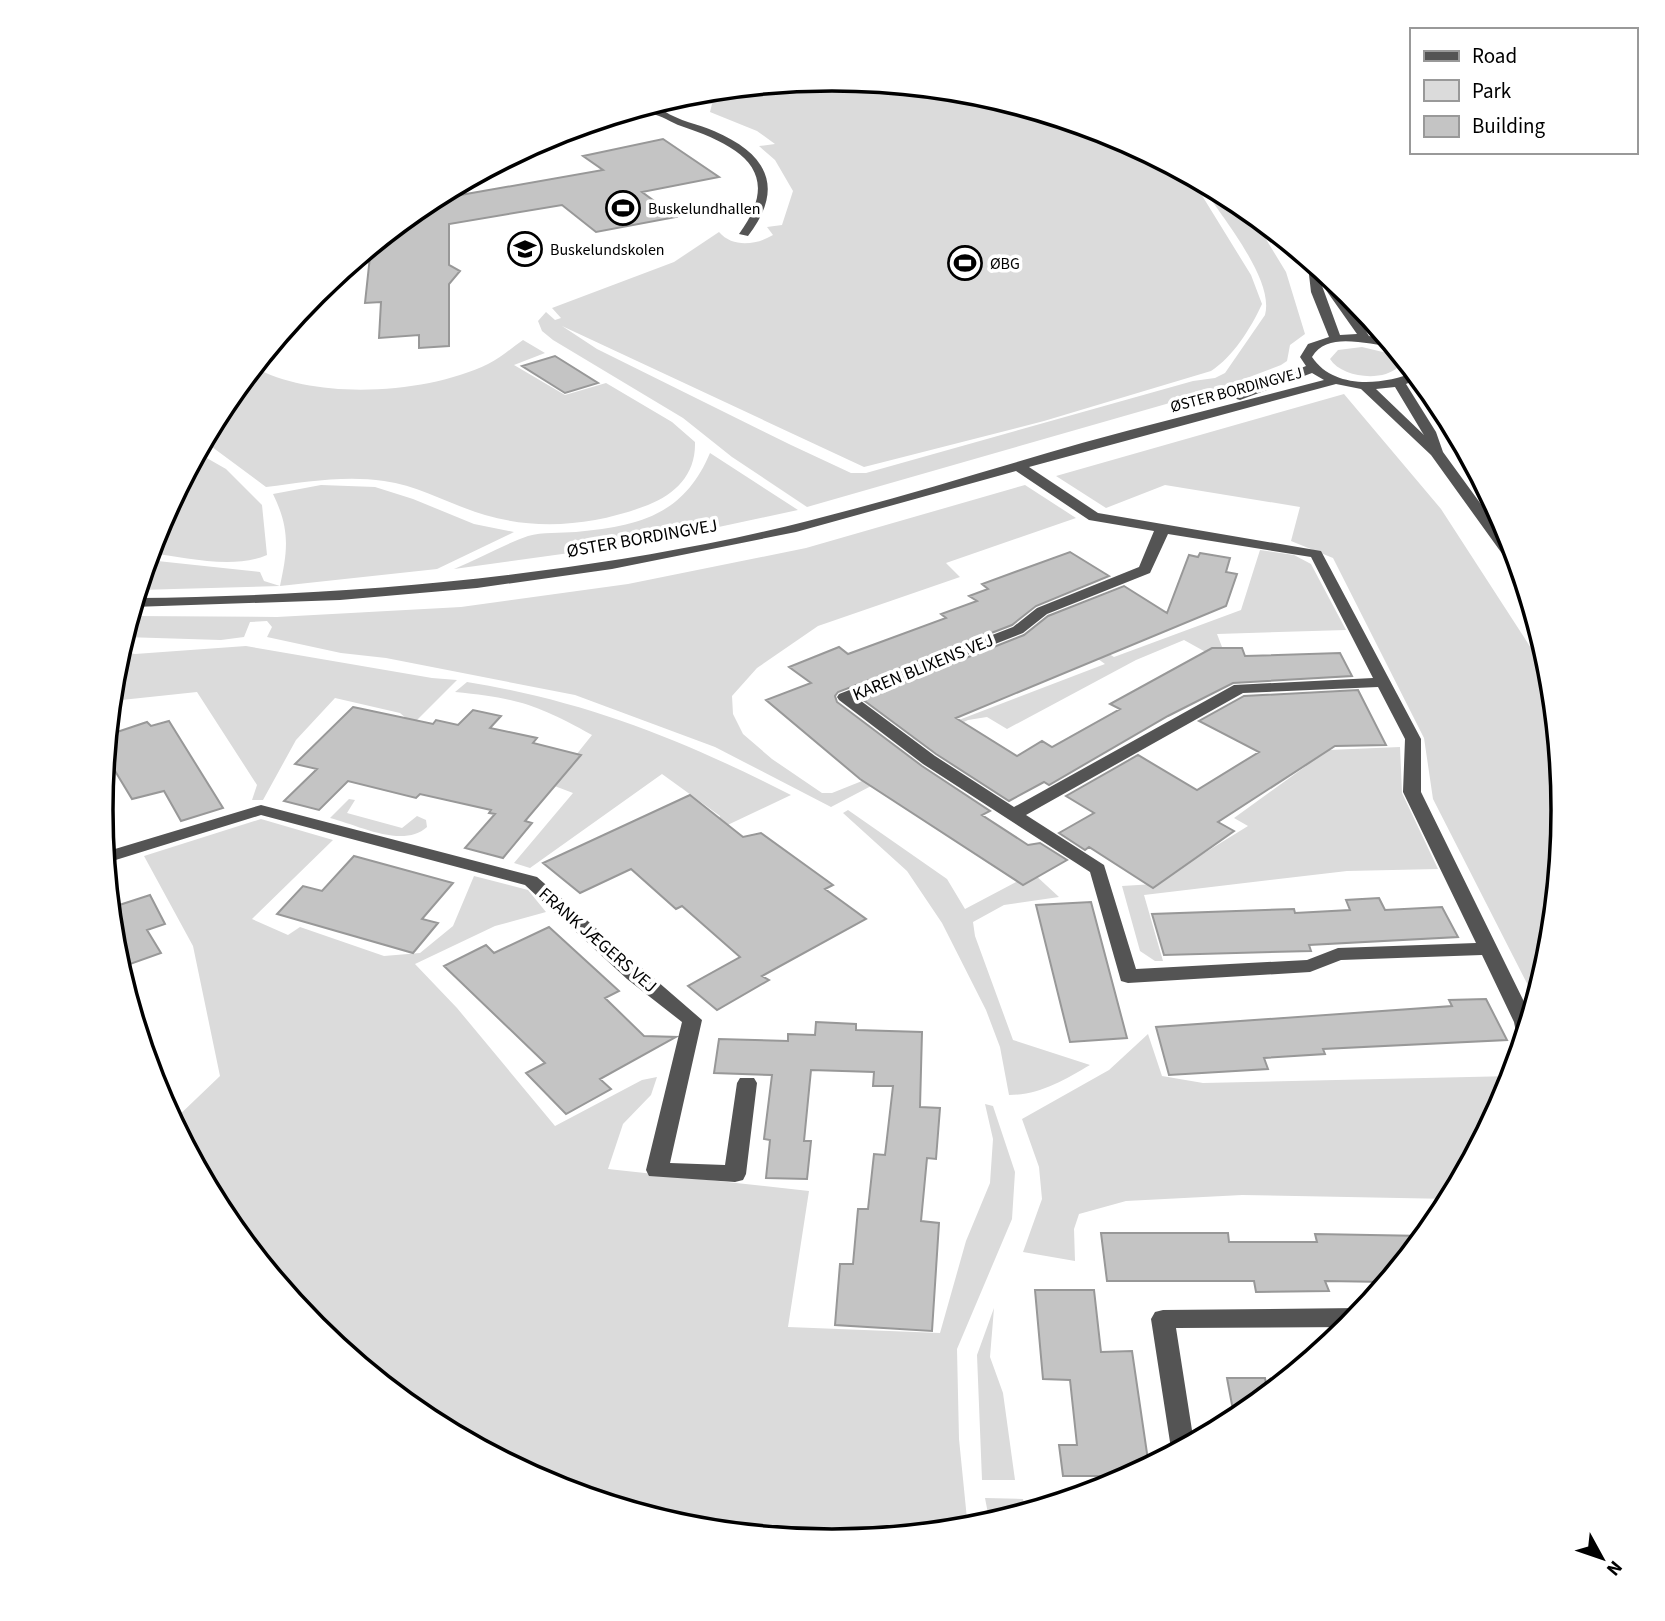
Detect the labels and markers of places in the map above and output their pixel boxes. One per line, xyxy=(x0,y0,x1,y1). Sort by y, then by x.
sports icon: Buskelundhallen xyxy=(604,189,642,227)
place label: Buskelundhallen xyxy=(648,198,760,220)
school or university icon: Buskelundskolen xyxy=(506,230,544,268)
place label: Buskelundskolen xyxy=(550,239,665,261)
sports icon: ØBG xyxy=(946,244,984,282)
place label: ØBG xyxy=(990,253,1020,275)

